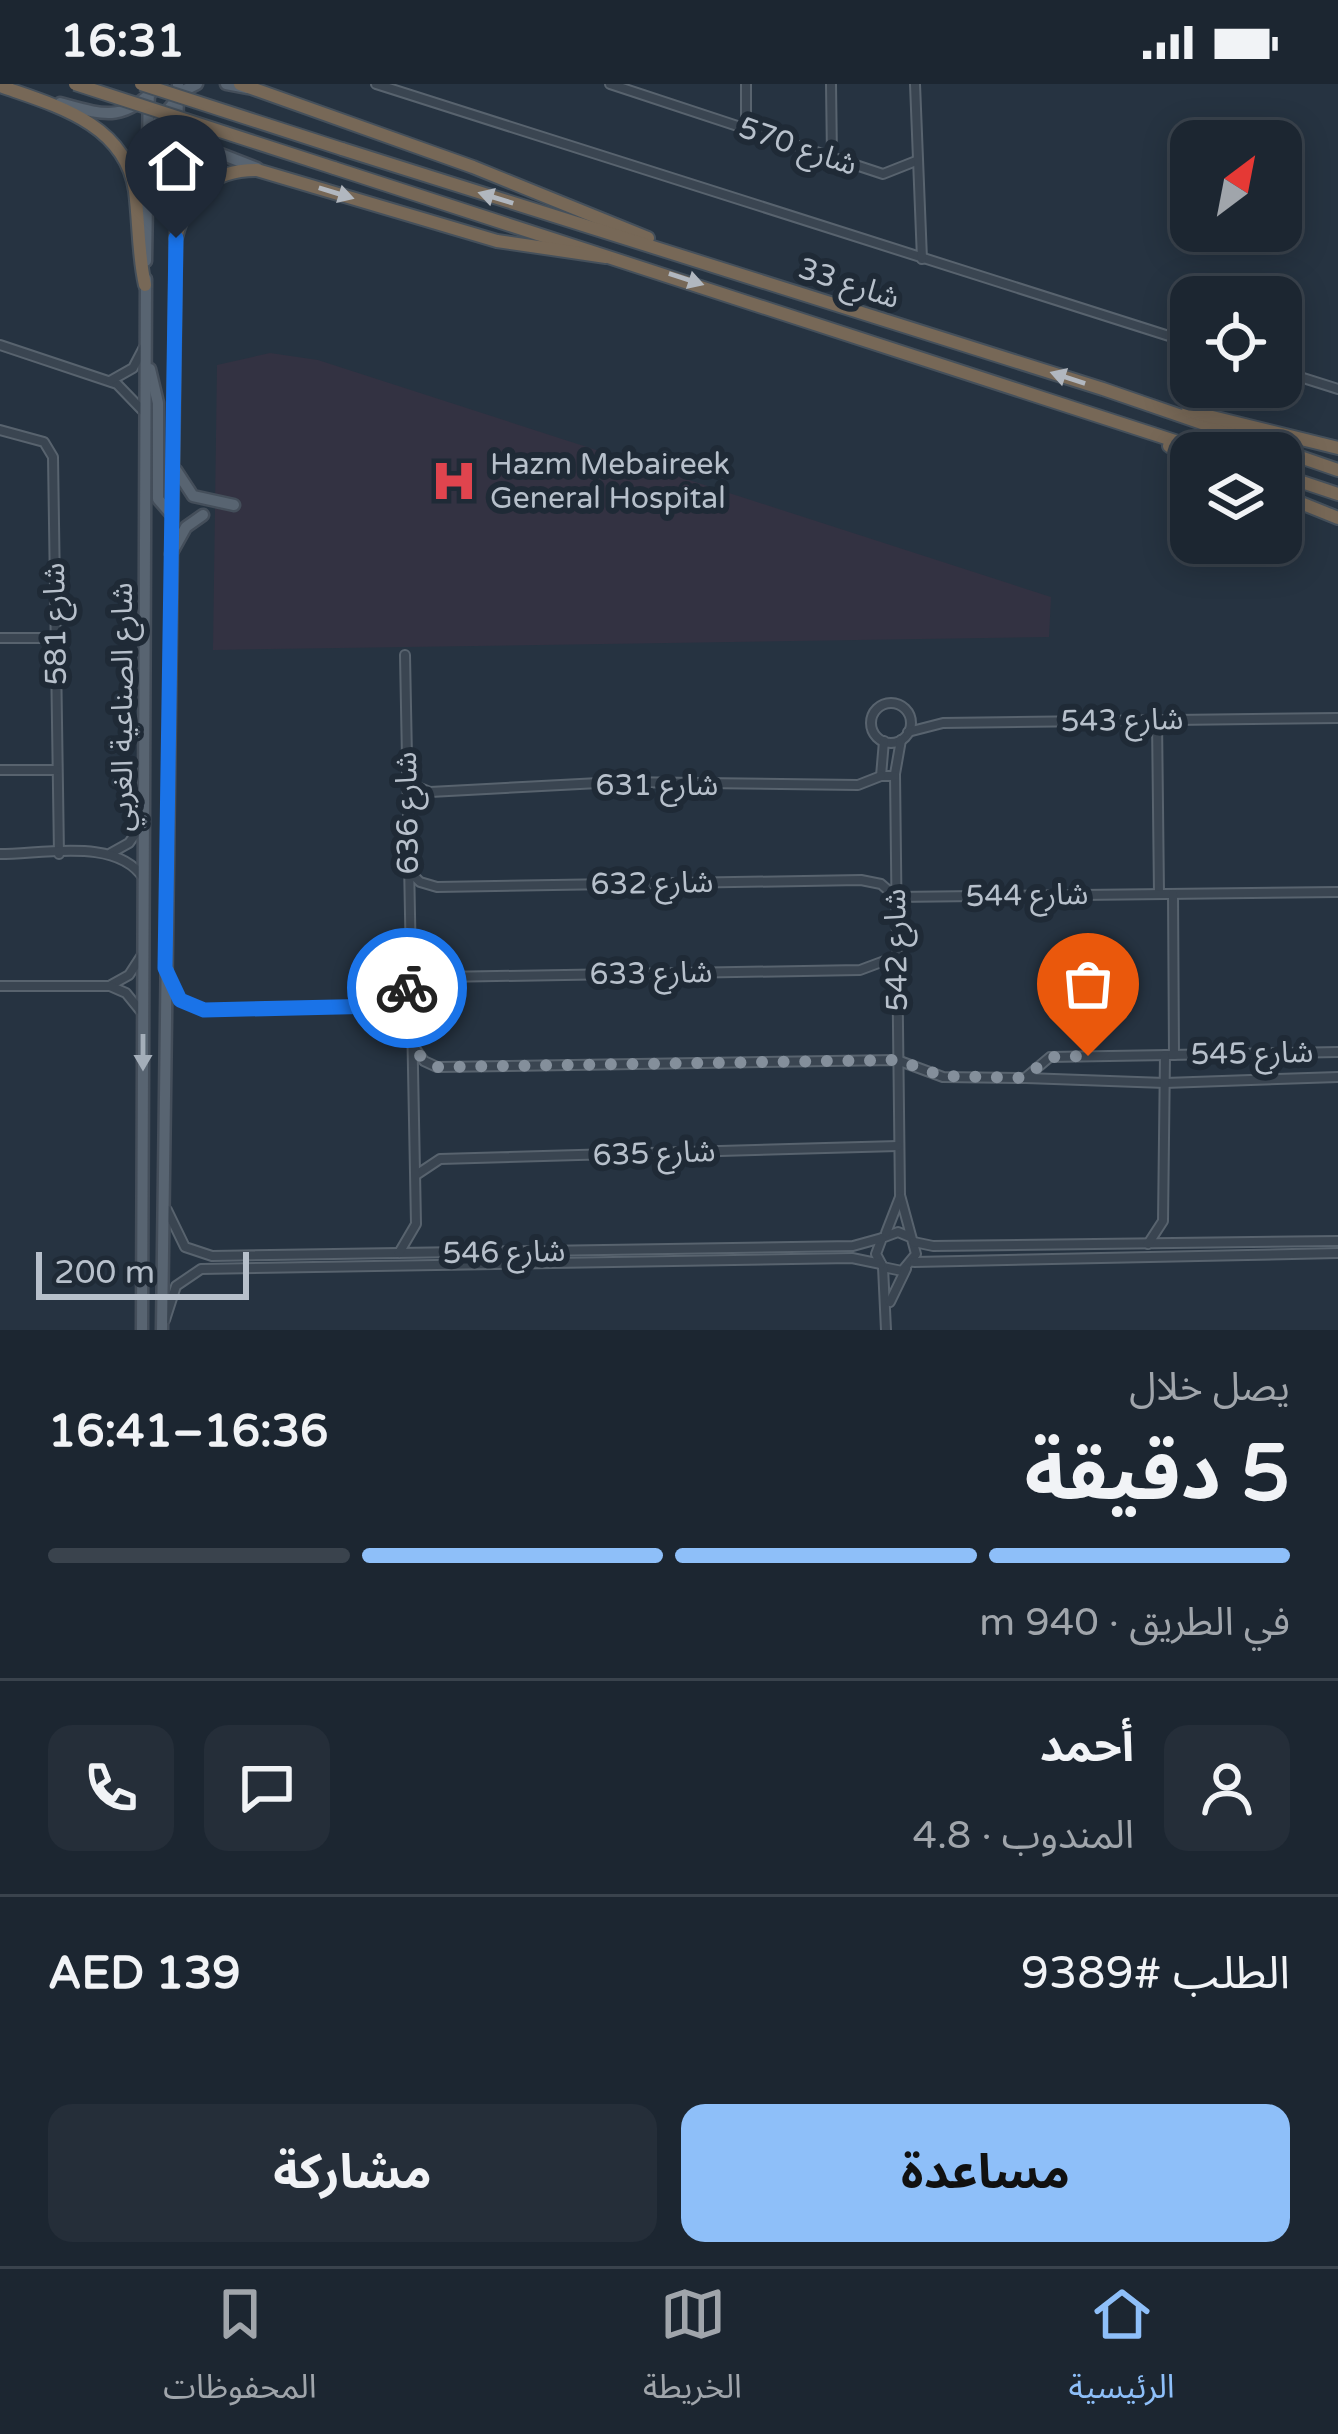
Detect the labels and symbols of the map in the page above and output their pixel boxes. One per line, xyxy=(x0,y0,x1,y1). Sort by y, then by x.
street label: شارع 570 xyxy=(733,109,862,187)
pin xyxy=(125,115,227,238)
north arrow xyxy=(1170,120,1302,252)
one-way arrow xyxy=(319,185,355,203)
one-way arrow xyxy=(477,187,514,206)
street label: شارع 33 xyxy=(793,250,904,320)
one-way arrow xyxy=(668,270,705,289)
one-way arrow xyxy=(1049,368,1086,386)
place label: Hazm Mebaireek General Hospital xyxy=(490,446,730,517)
hospital icon: Hazm Mebaireek General Hospital xyxy=(429,456,479,506)
street label: شارع 581 xyxy=(36,562,78,686)
street label: شارع الصناعية الغربي xyxy=(104,582,145,832)
street label: شارع 543 xyxy=(1060,701,1184,743)
street label: شارع 636 xyxy=(388,751,430,875)
street label: شارع 631 xyxy=(596,767,718,807)
street label: شارع 632 xyxy=(590,864,714,906)
street label: شارع 544 xyxy=(965,876,1089,918)
street label: شارع 542 xyxy=(877,888,919,1012)
courier xyxy=(347,928,467,1048)
pin xyxy=(1037,933,1139,1056)
street label: شارع 633 xyxy=(589,954,713,996)
one-way arrow xyxy=(133,1034,153,1072)
street label: شارع 545 xyxy=(1190,1034,1314,1076)
street label: شارع 635 xyxy=(592,1133,716,1177)
street label: شارع 546 xyxy=(442,1233,566,1275)
scale bar xyxy=(36,1246,249,1299)

